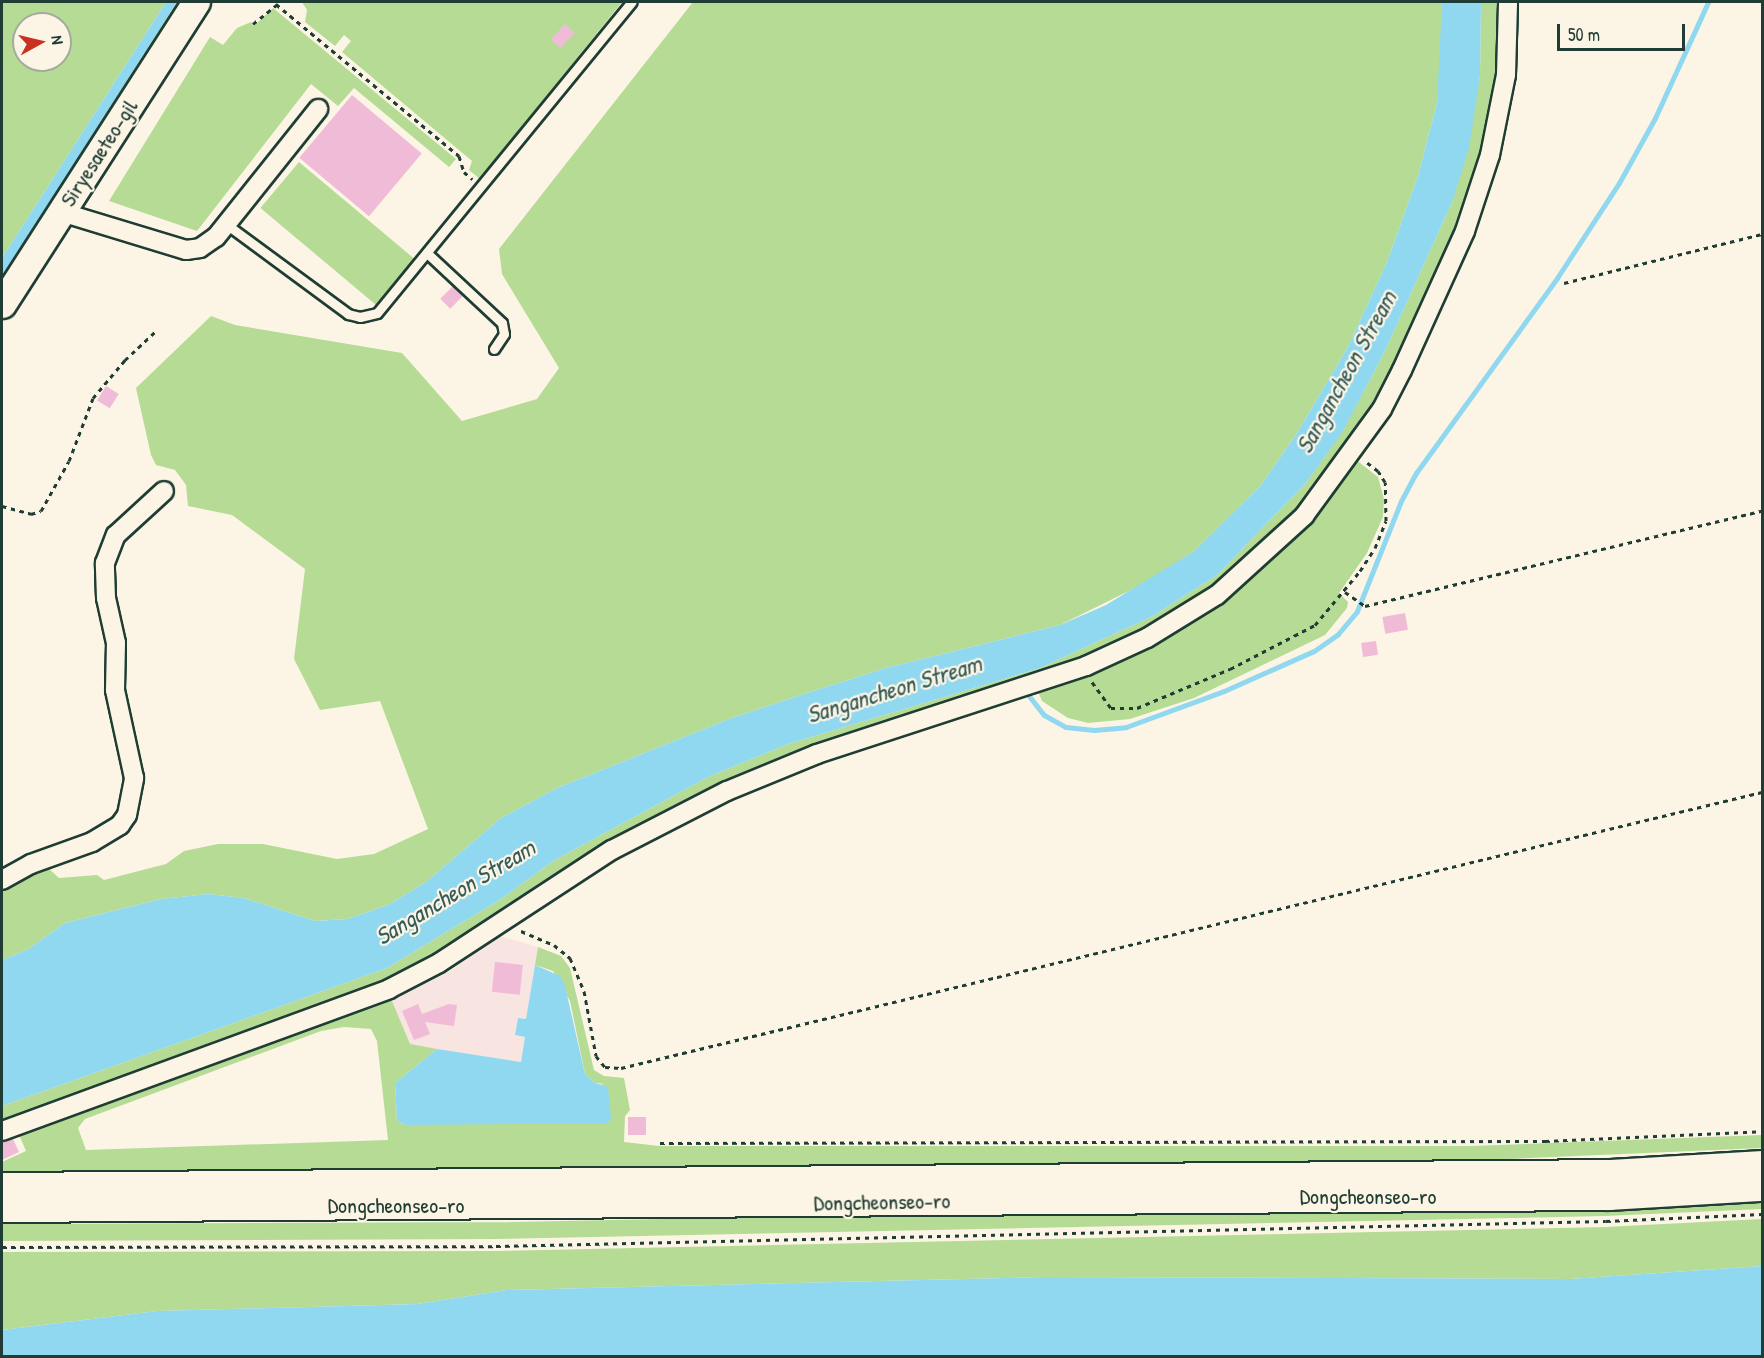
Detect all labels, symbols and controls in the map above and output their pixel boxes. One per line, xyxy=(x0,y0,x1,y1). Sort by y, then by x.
north arrow xyxy=(12,12,72,72)
scale bar xyxy=(1560,12,1688,50)
text: 50 m xyxy=(1568,22,1600,47)
text: N xyxy=(46,34,69,46)
street label: Siryesaeteo-gil xyxy=(55,95,143,211)
water label: Sangancheon Stream xyxy=(1290,286,1402,458)
water label: Sangancheon Stream xyxy=(803,649,985,729)
water label: Sangancheon Stream xyxy=(370,833,540,951)
street label: Dongcheonseo-ro xyxy=(1300,1184,1436,1210)
street label: Dongcheonseo-ro xyxy=(813,1188,951,1216)
street label: Dongcheonseo-ro xyxy=(328,1193,464,1219)

